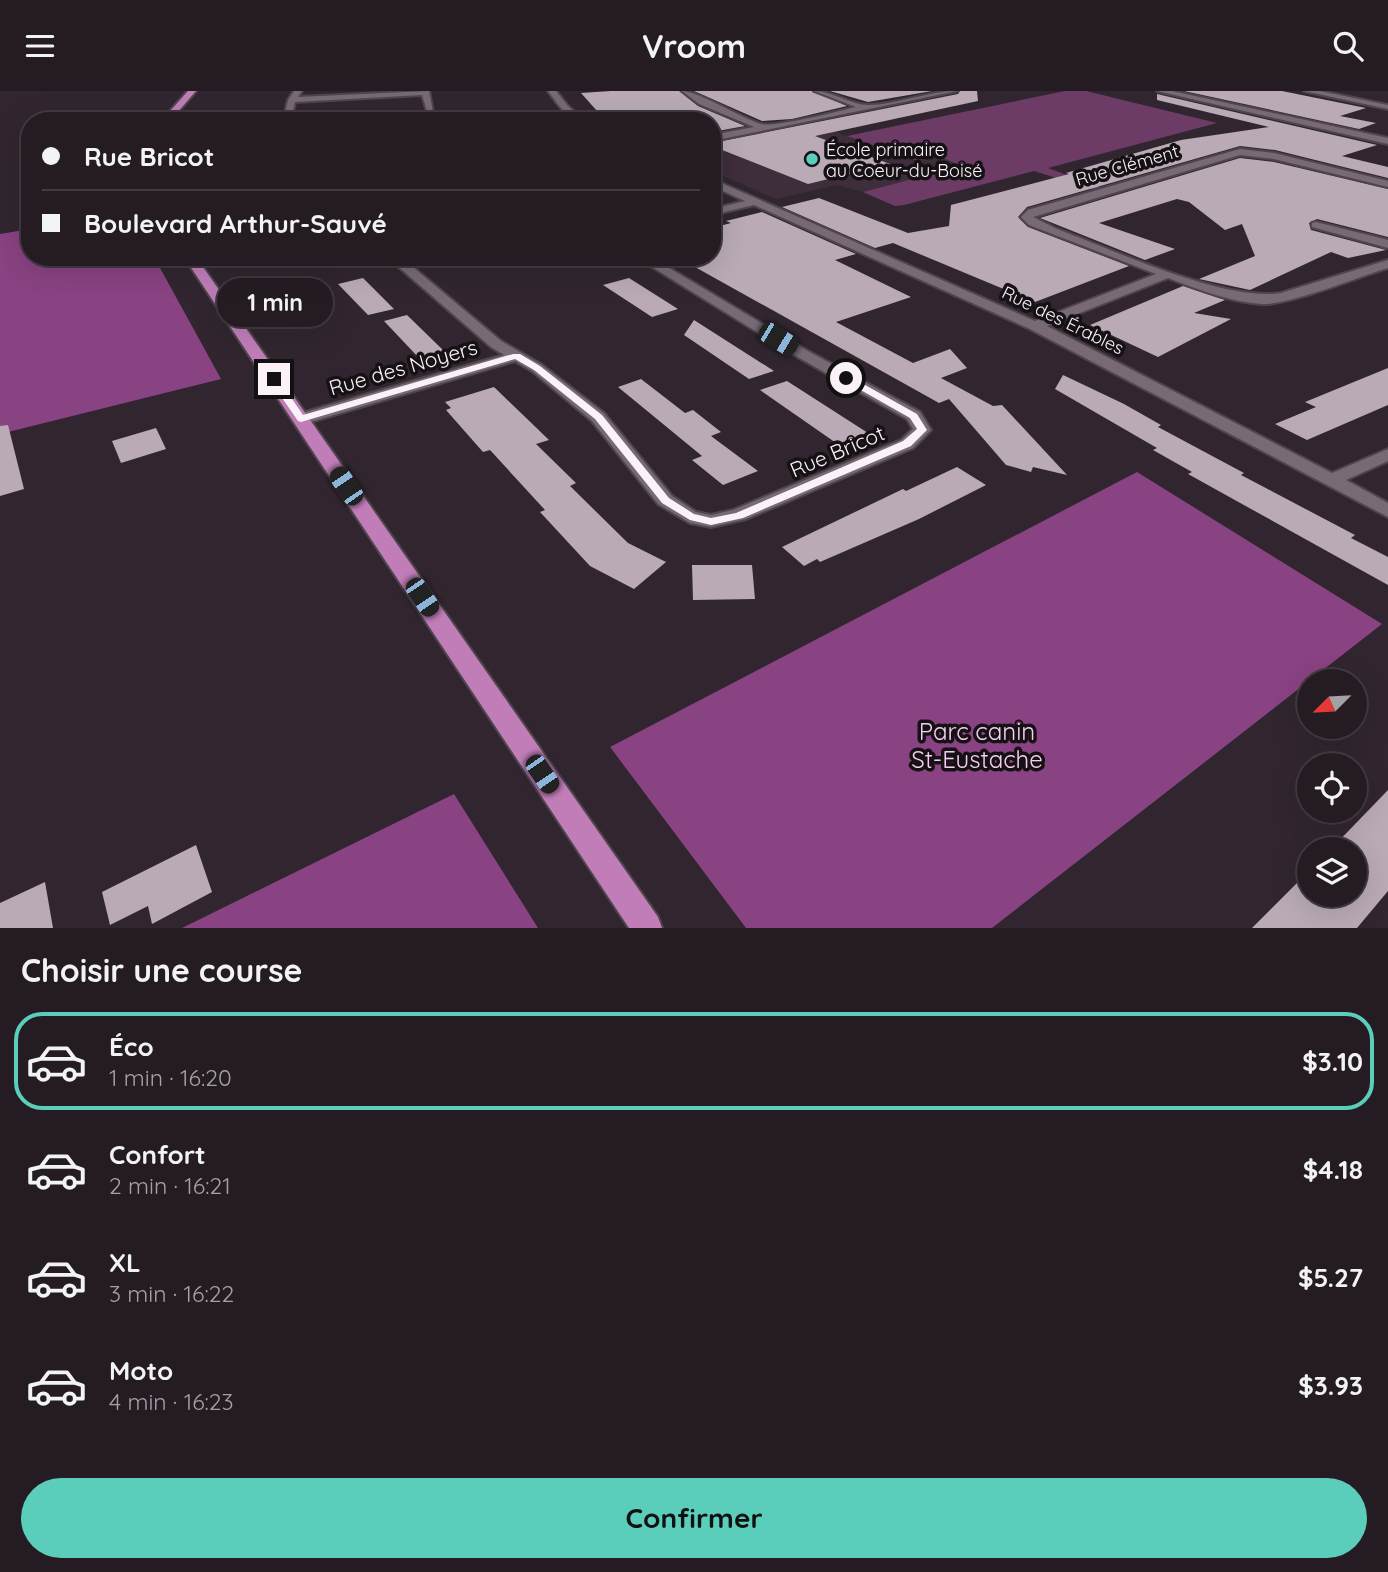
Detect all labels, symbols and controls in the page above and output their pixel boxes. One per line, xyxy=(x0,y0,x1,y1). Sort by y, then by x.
text: Vroom xyxy=(642,26,746,66)
icon: menu xyxy=(21,27,59,65)
icon: search xyxy=(1329,27,1367,65)
place label: École primaire au Coeur‑du‑Boisé xyxy=(826,138,982,182)
street label: Rue Clément xyxy=(1073,139,1181,191)
text: Rue Bricot xyxy=(84,140,214,173)
marker: École primaire au Coeur‑du‑Boisé xyxy=(804,151,820,167)
text: Boulevard Arthur-Sauvé xyxy=(84,207,387,240)
callout: 1 min xyxy=(216,278,332,327)
street label: Rue des Érables xyxy=(998,281,1128,359)
text: 1 min xyxy=(247,288,303,317)
car xyxy=(755,319,802,359)
street label: Rue des Noyers xyxy=(326,333,480,401)
route start xyxy=(830,362,862,394)
route end xyxy=(258,363,290,395)
street label: Rue Bricot xyxy=(786,419,888,483)
car xyxy=(326,463,367,509)
car xyxy=(402,574,443,620)
north arrow xyxy=(1297,669,1367,739)
map controls xyxy=(1297,669,1367,907)
park label: Parc canin St-Eustache xyxy=(911,716,1043,774)
car xyxy=(522,751,563,797)
button: locate xyxy=(1297,753,1367,823)
button: layers xyxy=(1297,837,1367,907)
text: Choisir une course xyxy=(21,950,302,990)
icon: car xyxy=(25,1030,88,1093)
text: Éco xyxy=(109,1030,154,1063)
text: $3.10 xyxy=(1302,1045,1363,1078)
text: 1 min · 16:20 xyxy=(109,1063,232,1092)
icon: car xyxy=(25,1138,88,1201)
text: Confort xyxy=(109,1138,206,1171)
text: $4.18 xyxy=(1303,1153,1363,1186)
text: 2 min · 16:21 xyxy=(109,1171,231,1200)
icon: car xyxy=(25,1246,88,1309)
text: XL xyxy=(109,1246,141,1279)
text: $5.27 xyxy=(1298,1261,1363,1294)
text: 3 min · 16:22 xyxy=(109,1279,234,1308)
icon: car xyxy=(25,1354,88,1417)
text: Moto xyxy=(109,1354,173,1387)
text: $3.93 xyxy=(1298,1369,1363,1402)
text: 4 min · 16:23 xyxy=(109,1387,234,1416)
button: Confirmer xyxy=(21,1478,1367,1558)

